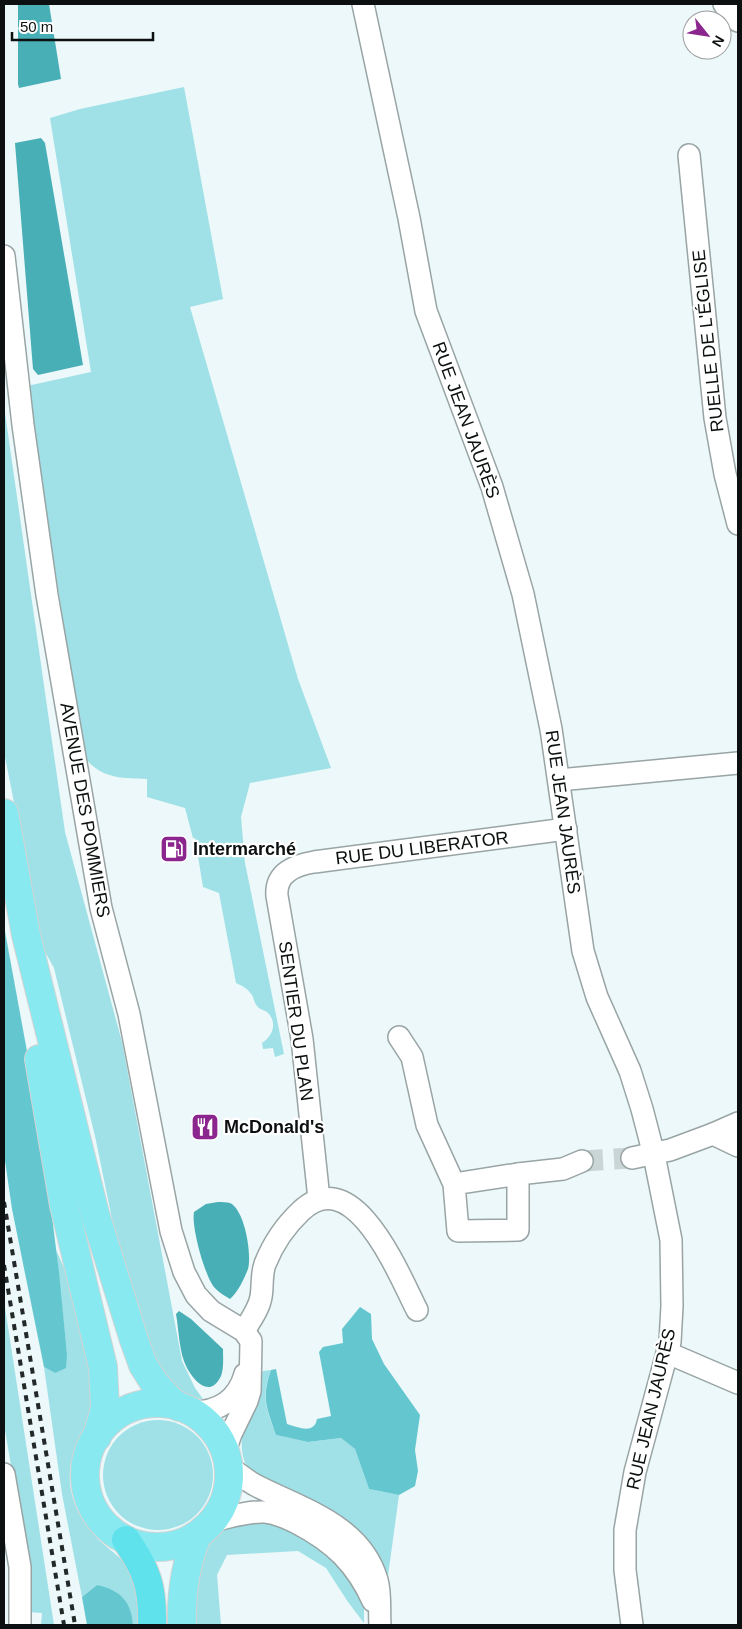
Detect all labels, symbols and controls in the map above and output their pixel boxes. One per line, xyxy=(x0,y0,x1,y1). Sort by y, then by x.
scale bar xyxy=(12,10,154,42)
north arrow xyxy=(682,10,732,60)
text: 50 m xyxy=(20,18,53,35)
text: N xyxy=(709,33,728,50)
street label: RUELLE DE L'ÉGLISE xyxy=(688,249,728,433)
street label: RUE JEAN JAURÈS xyxy=(428,339,504,501)
street label: AVENUE DES POMMIERS xyxy=(56,701,114,919)
street label: RUE JEAN JAURÈS xyxy=(542,729,584,895)
street label: RUE DU LIBERATOR xyxy=(334,827,510,869)
fuel station icon: Intermarché xyxy=(159,834,189,864)
place label: Intermarché xyxy=(193,839,296,859)
street label: SENTIER DU PLAN xyxy=(275,940,317,1102)
restaurant icon: McDonald's xyxy=(190,1112,220,1142)
place label: McDonald's xyxy=(224,1117,324,1137)
street label: RUE JEAN JAURÈS xyxy=(623,1326,679,1492)

